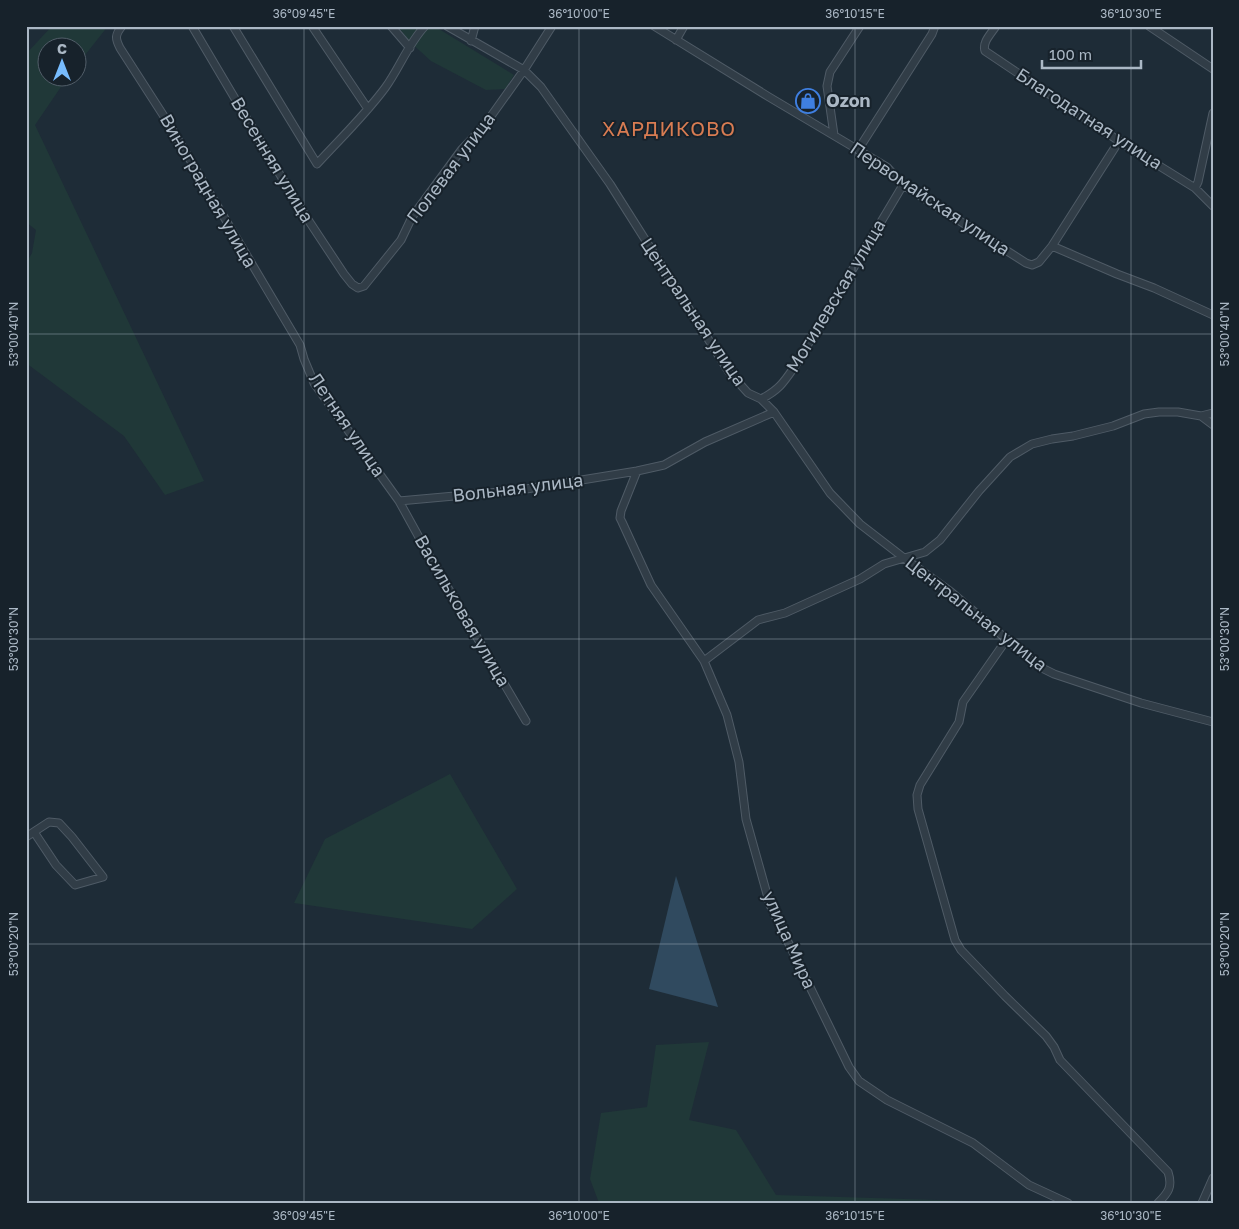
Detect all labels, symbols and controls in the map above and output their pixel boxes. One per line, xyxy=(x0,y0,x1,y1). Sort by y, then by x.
text: 36°09'45"E xyxy=(273,6,335,21)
text: 36°10'00"E xyxy=(548,6,610,21)
text: 36°10'15"E xyxy=(825,6,885,21)
text: 36°10'30"E xyxy=(1100,6,1162,21)
north arrow xyxy=(38,38,88,88)
scale bar xyxy=(1042,38,1140,70)
text: С xyxy=(57,40,67,57)
text: 100 m xyxy=(1049,45,1092,63)
street label: Благодатная улица xyxy=(1012,63,1167,174)
shop icon: Ozon xyxy=(795,88,821,114)
place label: Ozon xyxy=(826,89,871,111)
street label: Весенняя улица xyxy=(227,93,319,226)
street label: Полевая улица xyxy=(401,108,499,227)
street label: Виноградная улица xyxy=(156,110,262,271)
district label: ХАРДИКОВО xyxy=(602,116,736,140)
street label: Первомайская улица xyxy=(847,137,1015,260)
street label: Могилевская улица xyxy=(781,215,889,376)
street label: Центральная улица xyxy=(636,233,752,390)
text: 53°00'40"N xyxy=(6,302,21,366)
text: 53°00'40"N xyxy=(1217,302,1232,366)
street label: Летняя улица xyxy=(305,368,391,481)
street label: Вольная улица xyxy=(451,468,584,506)
street label: Васильковая улица xyxy=(410,531,515,690)
street label: Центральная улица xyxy=(901,551,1052,675)
text: 53°00'30"N xyxy=(6,607,21,671)
text: 53°00'30"N xyxy=(1217,607,1232,671)
street label: улица Мира xyxy=(759,887,821,992)
text: 53°00'20"N xyxy=(6,912,21,976)
text: 53°00'20"N xyxy=(1217,912,1232,976)
text: 36°09'45"E xyxy=(273,1208,335,1223)
text: 36°10'00"E xyxy=(548,1208,610,1223)
text: 36°10'15"E xyxy=(825,1208,885,1223)
text: 36°10'30"E xyxy=(1100,1208,1162,1223)

